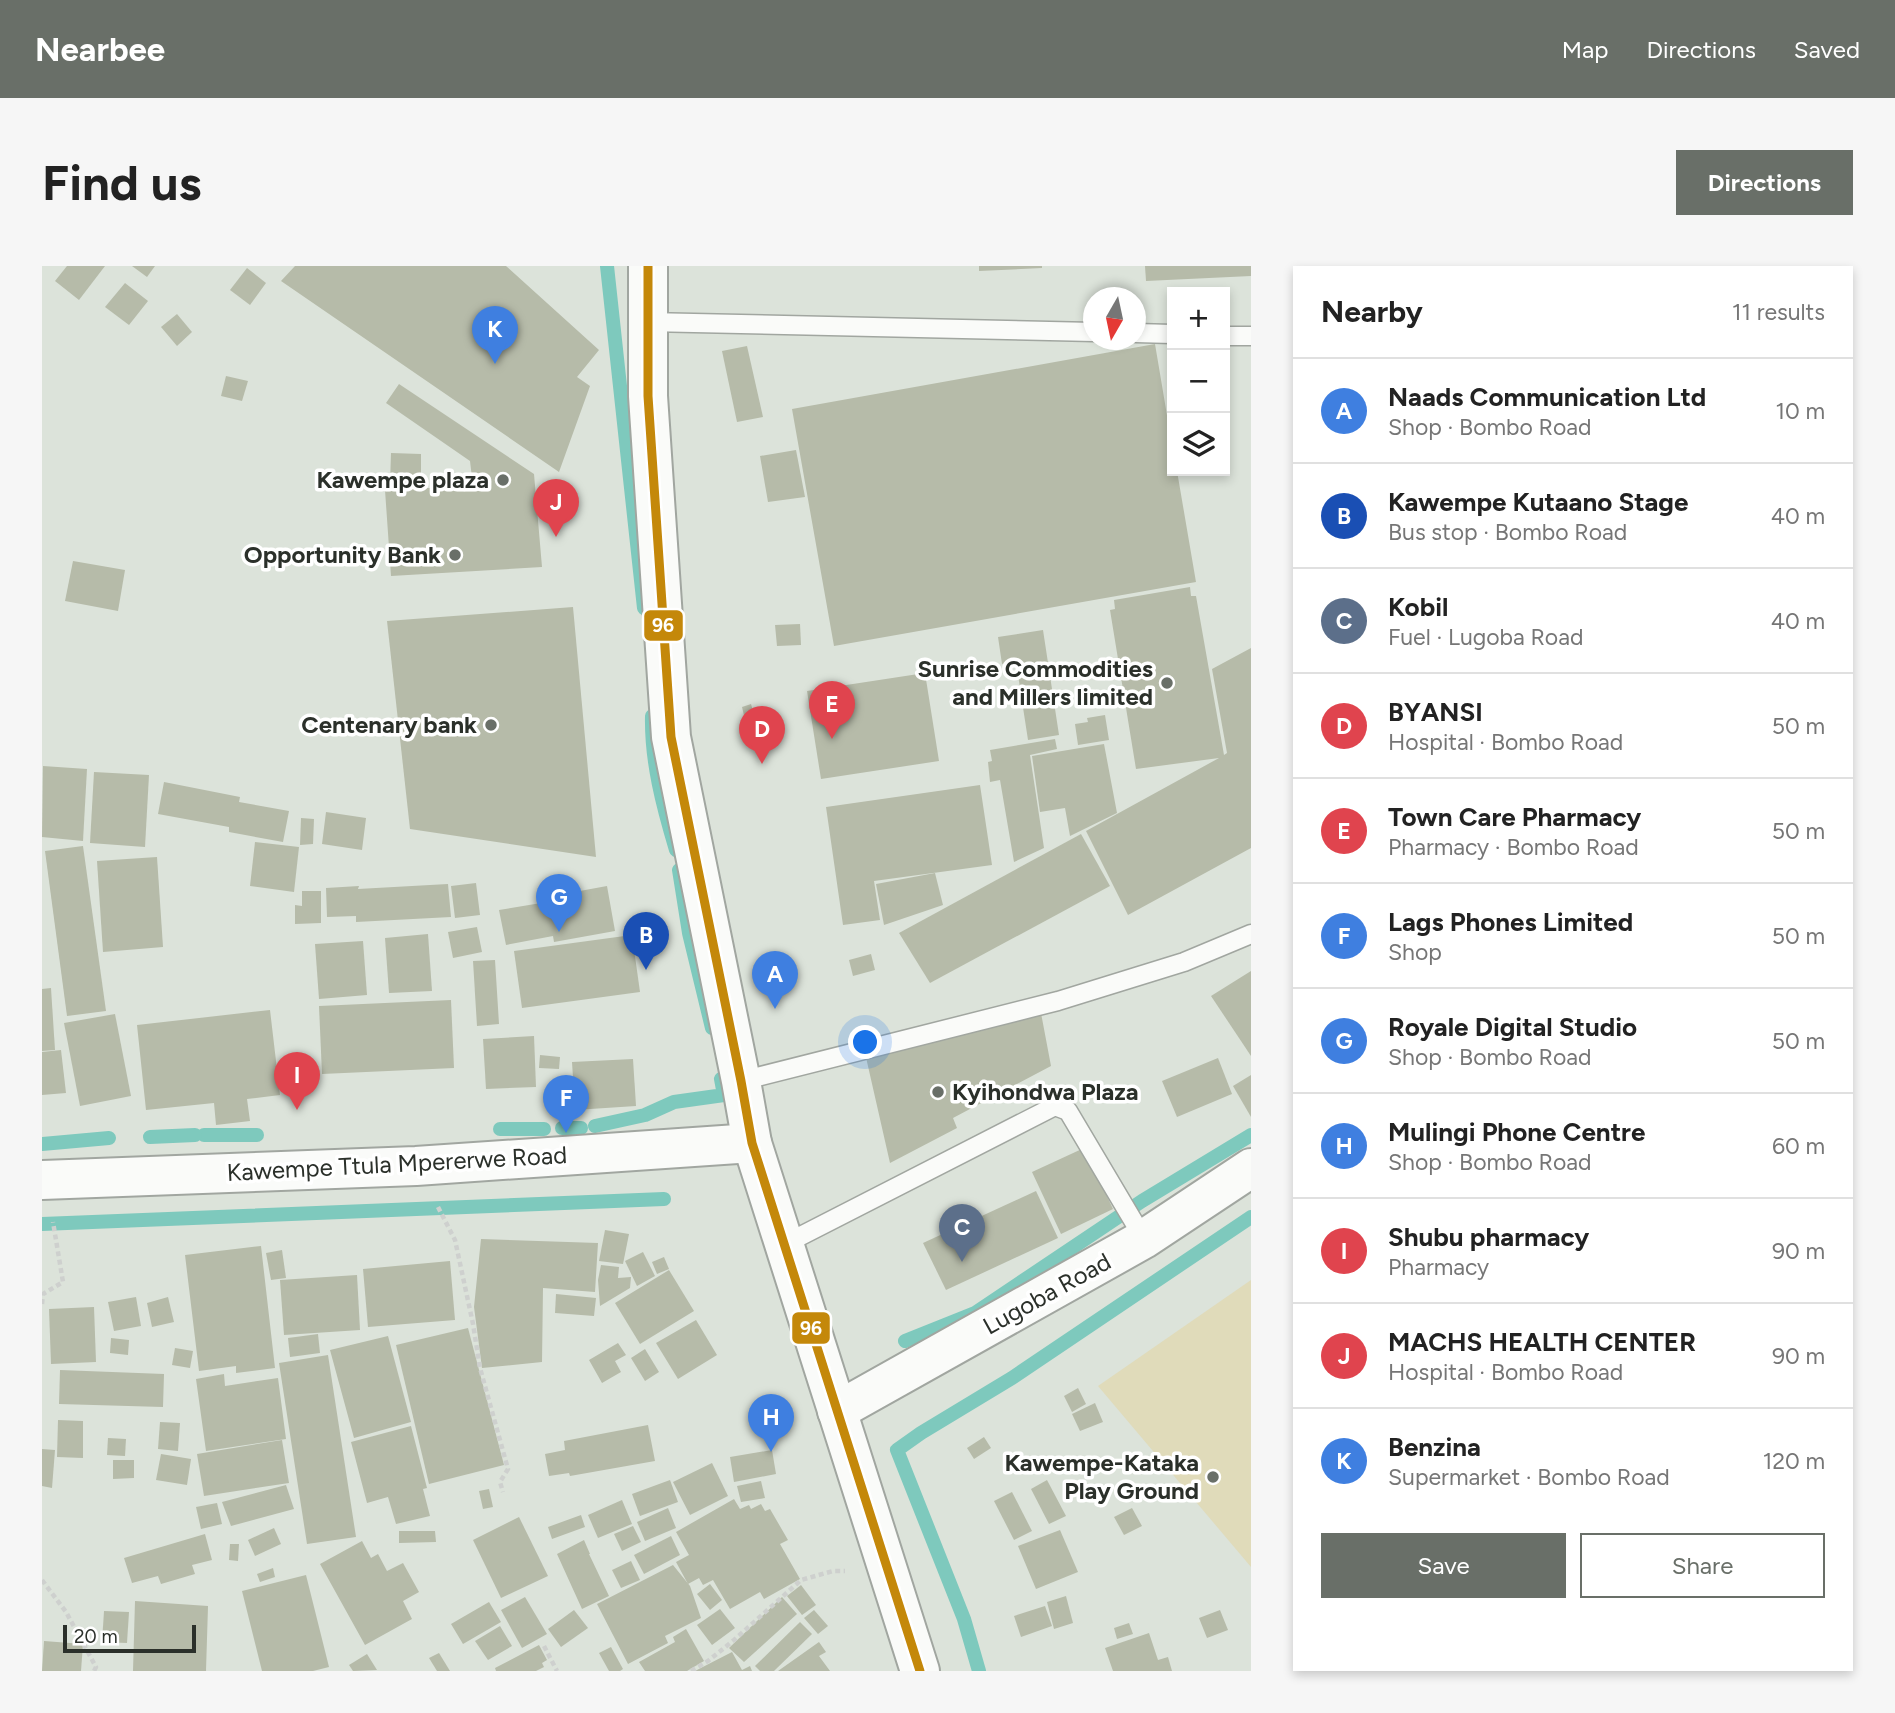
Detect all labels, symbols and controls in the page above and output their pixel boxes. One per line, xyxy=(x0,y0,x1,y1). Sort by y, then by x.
text: Nearbee xyxy=(35,30,165,69)
text: Map xyxy=(1562,35,1608,64)
text: Directions xyxy=(1646,35,1756,64)
text: Saved xyxy=(1794,35,1860,64)
button: Directions xyxy=(1676,150,1853,215)
text: Find us xyxy=(42,153,201,212)
north arrow xyxy=(1083,287,1146,350)
map controls xyxy=(1167,287,1230,476)
button: + xyxy=(1167,287,1230,350)
text: Nearby xyxy=(1321,293,1423,330)
text: 11 results xyxy=(1732,298,1825,326)
pin: K xyxy=(472,306,518,364)
button: − xyxy=(1167,350,1230,413)
text: Naads Communication Ltd xyxy=(1388,381,1706,413)
text: A xyxy=(1336,397,1352,425)
text: 10 m xyxy=(1776,397,1825,425)
button: layers xyxy=(1167,413,1230,476)
text: Shop · Bombo Road xyxy=(1388,413,1592,441)
place label: Kawempe plaza xyxy=(317,465,489,494)
marker: Kawempe plaza xyxy=(495,472,511,488)
pin: J xyxy=(533,479,579,537)
text: Kawempe Kutaano Stage xyxy=(1388,486,1688,518)
text: B xyxy=(1337,502,1351,530)
text: 40 m xyxy=(1771,502,1825,530)
text: Bus stop · Bombo Road xyxy=(1388,518,1627,546)
place label: Opportunity Bank xyxy=(244,540,441,569)
marker: Opportunity Bank xyxy=(447,547,463,563)
text: Kobil xyxy=(1388,591,1448,623)
text: C xyxy=(1336,607,1352,635)
text: 40 m xyxy=(1771,607,1825,635)
line badge: 96 xyxy=(643,609,684,642)
text: 96 xyxy=(652,614,674,637)
text: Fuel · Lugoba Road xyxy=(1388,623,1583,651)
place label: Sunrise Commodities and Millers limited xyxy=(917,654,1153,711)
marker: Sunrise Commodities and Millers limited xyxy=(1159,675,1175,691)
pin: E xyxy=(809,681,855,739)
text: BYANSI xyxy=(1388,696,1483,728)
pin: D xyxy=(739,706,785,764)
place label: Centenary bank xyxy=(301,710,477,739)
text: D xyxy=(1336,712,1352,740)
text: 50 m xyxy=(1772,712,1825,740)
marker: Centenary bank xyxy=(483,717,499,733)
text: Hospital · Bombo Road xyxy=(1388,728,1623,756)
text: Town Care Pharmacy xyxy=(1388,801,1641,833)
text: E xyxy=(1337,817,1351,845)
text: 50 m xyxy=(1772,817,1825,845)
text: Pharmacy · Bombo Road xyxy=(1388,833,1639,861)
pin: G xyxy=(536,874,582,932)
text: Lags Phones Limited xyxy=(1388,906,1633,938)
pin: B xyxy=(623,912,669,970)
text: F xyxy=(1338,922,1350,950)
text: 50 m xyxy=(1772,922,1825,950)
text: Shop xyxy=(1388,938,1442,966)
pin: A xyxy=(752,951,798,1009)
text: Royale Digital Studio xyxy=(1388,1011,1637,1043)
your location xyxy=(848,1025,882,1059)
text: G xyxy=(1335,1027,1353,1055)
text: 50 m xyxy=(1772,1027,1825,1055)
text: Shop · Bombo Road xyxy=(1388,1043,1592,1071)
pin: I xyxy=(274,1052,320,1110)
pin: F xyxy=(543,1075,589,1133)
place label: Kyihondwa Plaza xyxy=(952,1077,1138,1106)
marker: Kyihondwa Plaza xyxy=(930,1084,946,1100)
text: Mulingi Phone Centre xyxy=(1388,1116,1645,1148)
text: H xyxy=(1335,1132,1353,1160)
text: 60 m xyxy=(1772,1132,1825,1160)
street label: Kawempe Ttula Mpererwe Road xyxy=(226,1140,568,1187)
text: Shop · Bombo Road xyxy=(1388,1148,1592,1176)
pin: C xyxy=(939,1204,985,1262)
text: Shubu pharmacy xyxy=(1388,1221,1589,1253)
text: I xyxy=(1341,1237,1347,1265)
text: 90 m xyxy=(1772,1237,1825,1265)
street label: Lugoba Road xyxy=(978,1247,1116,1341)
text: Pharmacy xyxy=(1388,1253,1489,1281)
line badge: 96 xyxy=(791,1311,831,1345)
text: 96 xyxy=(800,1317,822,1340)
text: MACHS HEALTH CENTER xyxy=(1388,1326,1696,1358)
text: J xyxy=(1338,1342,1350,1370)
text: 90 m xyxy=(1772,1342,1825,1370)
text: Hospital · Bombo Road xyxy=(1388,1358,1623,1386)
pin: H xyxy=(748,1394,794,1452)
text: Benzina xyxy=(1388,1431,1481,1463)
text: K xyxy=(1336,1447,1352,1475)
text: 120 m xyxy=(1763,1447,1825,1475)
place label: Kawempe-Kataka Play Ground xyxy=(1005,1448,1199,1505)
text: Supermarket · Bombo Road xyxy=(1388,1463,1670,1491)
marker: Kawempe-Kataka Play Ground xyxy=(1205,1469,1221,1485)
button: Save xyxy=(1321,1533,1566,1598)
button: Share xyxy=(1580,1533,1825,1598)
scale bar xyxy=(63,1622,196,1654)
text: 20 m xyxy=(74,1625,118,1648)

